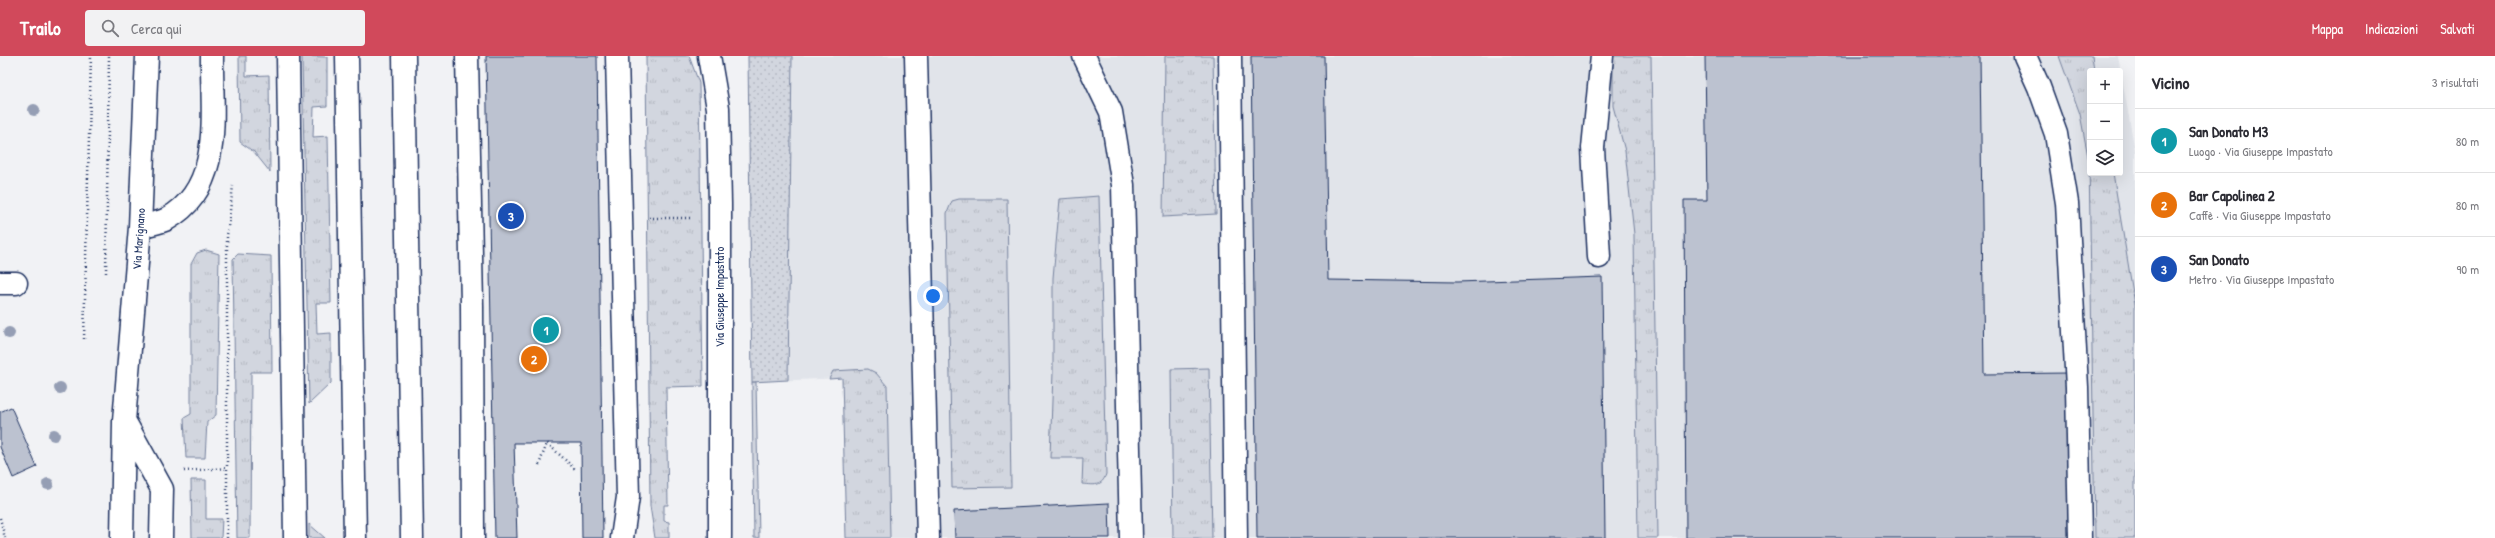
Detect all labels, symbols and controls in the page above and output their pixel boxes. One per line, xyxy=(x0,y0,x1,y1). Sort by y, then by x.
search box xyxy=(85,10,365,46)
text: Trailo xyxy=(20,15,61,41)
icon: search xyxy=(99,17,121,39)
text: Cerca qui xyxy=(131,18,182,39)
text: Mappa xyxy=(2312,19,2343,38)
text: Indicazioni xyxy=(2365,19,2418,38)
text: Salvati xyxy=(2440,19,2475,38)
map controls xyxy=(2087,68,2123,176)
button: + xyxy=(2087,68,2123,104)
text: Vicino xyxy=(2151,71,2189,94)
text: 3 risultati xyxy=(2432,73,2479,91)
button: − xyxy=(2087,104,2123,140)
text: San Donato M3 xyxy=(2189,121,2268,142)
text: 1 xyxy=(2162,132,2166,150)
text: 80 m xyxy=(2456,132,2479,150)
button: layers xyxy=(2087,140,2123,176)
text: Luogo · Via Giuseppe Impastato xyxy=(2189,142,2333,160)
text: Bar Capolinea 2 xyxy=(2189,185,2275,206)
text: 2 xyxy=(2161,196,2167,214)
text: 80 m xyxy=(2456,196,2479,214)
pin: 3 xyxy=(498,201,524,231)
text: Caffè · Via Giuseppe Impastato xyxy=(2189,206,2331,224)
street label: Via Marignano xyxy=(128,207,149,270)
street label: Via Giuseppe Impastato xyxy=(711,247,728,347)
text: San Donato xyxy=(2189,249,2249,270)
text: 3 xyxy=(2161,260,2167,278)
text: 90 m xyxy=(2457,260,2479,278)
text: Metro · Via Giuseppe Impastato xyxy=(2189,270,2334,288)
your location xyxy=(923,286,943,306)
pin: 1 xyxy=(533,315,559,345)
pin: 2 xyxy=(521,344,547,374)

